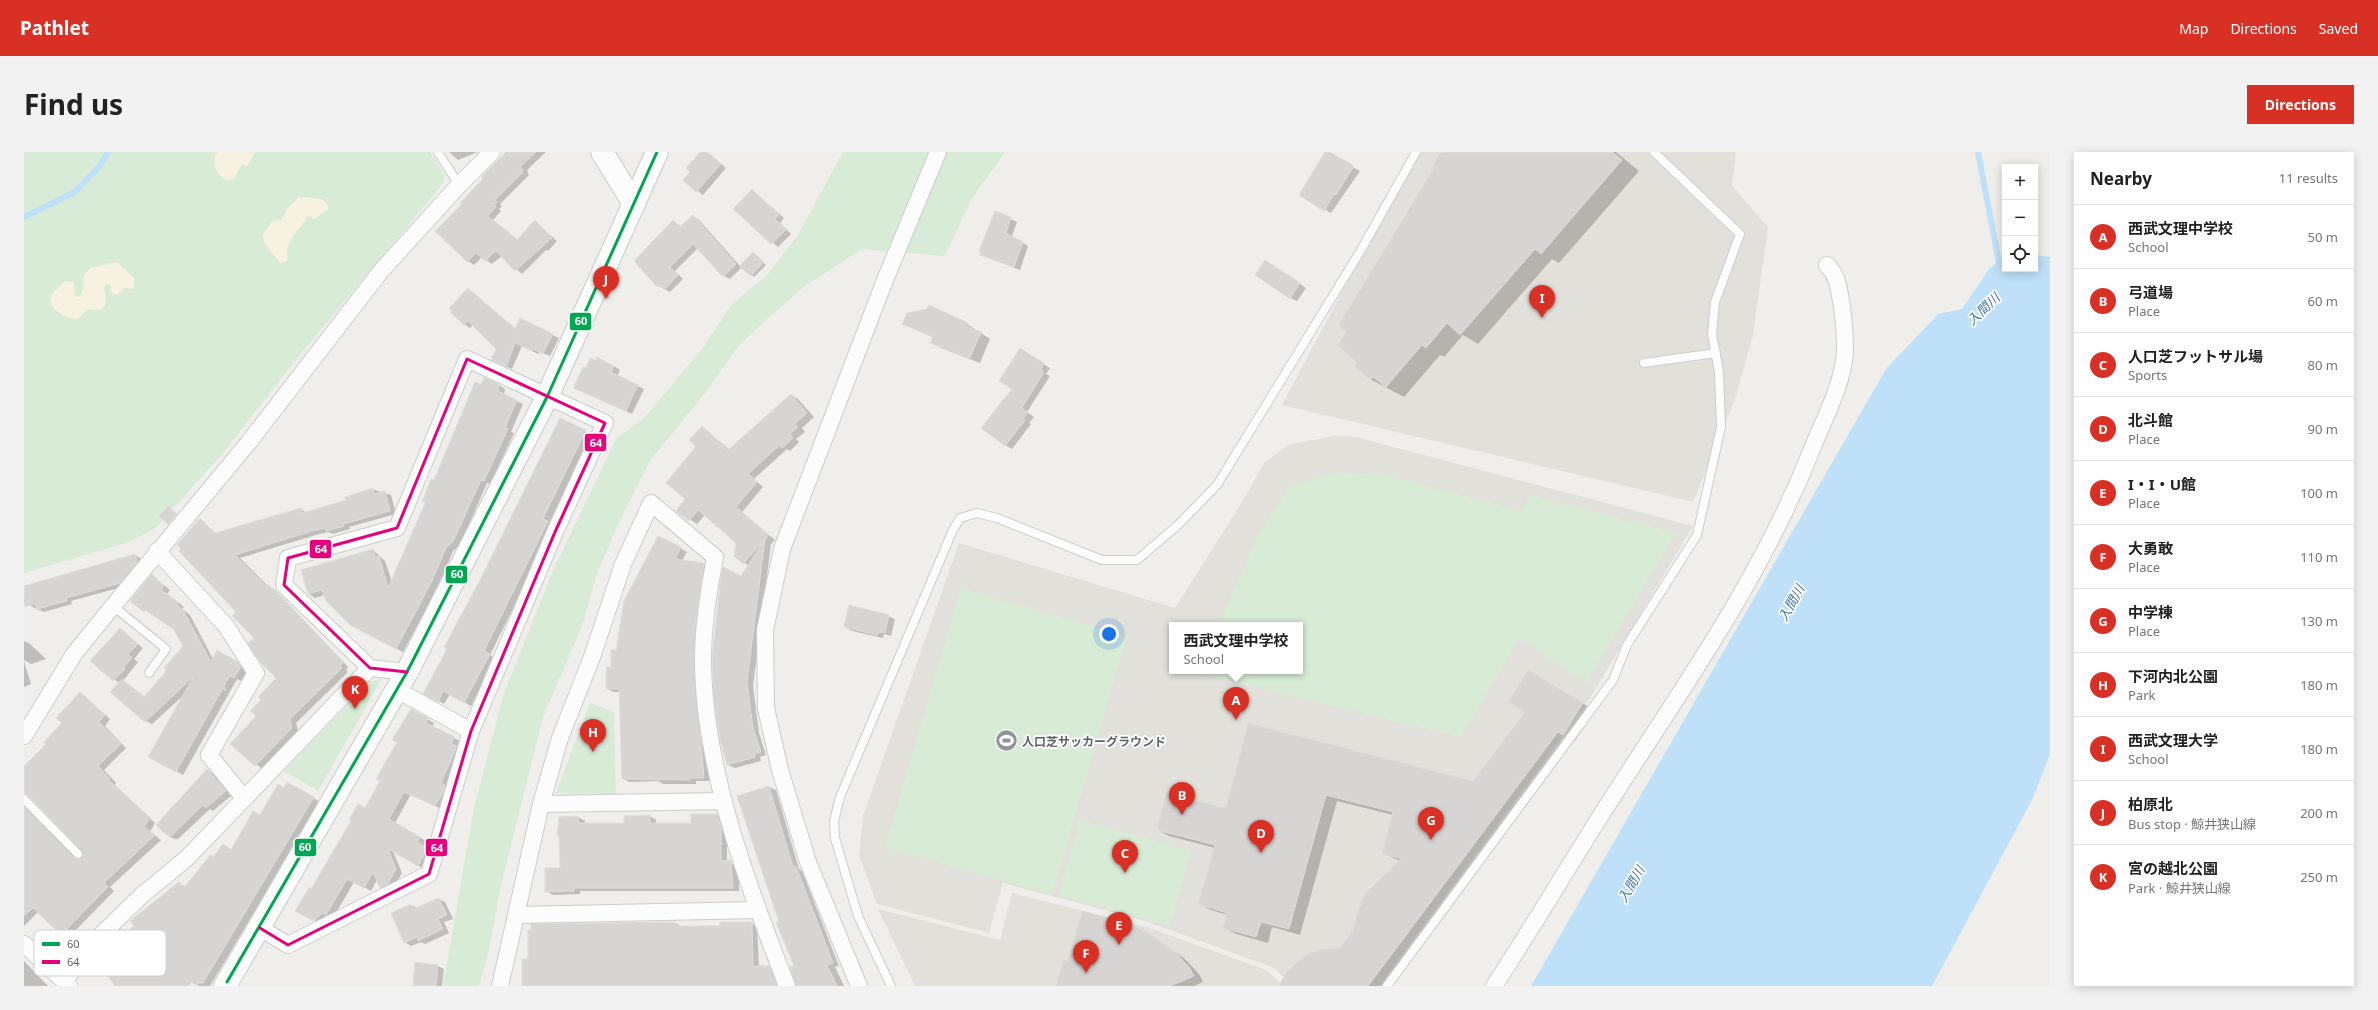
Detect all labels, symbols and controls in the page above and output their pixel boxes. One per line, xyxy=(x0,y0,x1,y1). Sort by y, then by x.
text: Pathlet xyxy=(20,15,89,41)
text: Map xyxy=(2179,19,2208,38)
text: Directions xyxy=(2230,19,2297,38)
text: Saved xyxy=(2319,19,2358,38)
text: Find us xyxy=(24,85,123,123)
button: Directions xyxy=(2247,85,2354,124)
map controls xyxy=(2002,164,2038,272)
button: + xyxy=(2002,164,2038,200)
text: Nearby xyxy=(2090,167,2152,190)
text: 11 results xyxy=(2279,169,2338,187)
button: − xyxy=(2002,200,2038,236)
text: 西武文理中学校 xyxy=(2128,218,2233,238)
text: A xyxy=(2099,228,2108,246)
text: 50 m xyxy=(2308,228,2338,246)
button: locate xyxy=(2002,236,2038,272)
text: School xyxy=(2128,238,2169,256)
pin: J xyxy=(593,266,619,299)
text: 弓道場 xyxy=(2128,282,2173,302)
pin: I xyxy=(1529,285,1555,318)
water label: 入間川 xyxy=(1963,288,2005,329)
text: B xyxy=(2099,292,2107,310)
text: 60 m xyxy=(2308,292,2338,310)
text: Place xyxy=(2128,302,2160,320)
line badge: 60 xyxy=(569,312,592,331)
text: 60 xyxy=(575,313,587,328)
text: 人口芝フットサル場 xyxy=(2128,346,2263,366)
text: C xyxy=(2099,356,2107,374)
text: 80 m xyxy=(2308,356,2338,374)
text: Sports xyxy=(2128,366,2167,384)
text: 北斗館 xyxy=(2128,410,2173,430)
text: D xyxy=(2098,420,2108,438)
text: 90 m xyxy=(2308,420,2338,438)
text: Place xyxy=(2128,430,2160,448)
line badge: 64 xyxy=(584,433,607,452)
text: 64 xyxy=(590,435,603,450)
text: I・I・U館 xyxy=(2128,474,2196,494)
text: E xyxy=(2099,484,2107,502)
text: 100 m xyxy=(2300,484,2338,502)
text: Place xyxy=(2128,494,2160,512)
text: 大勇敢 xyxy=(2128,538,2173,558)
line badge: 64 xyxy=(309,539,332,559)
text: 64 xyxy=(315,541,328,556)
text: F xyxy=(2099,548,2107,566)
text: 110 m xyxy=(2300,548,2338,566)
text: Place xyxy=(2128,558,2160,576)
line badge: 60 xyxy=(445,565,468,584)
text: 60 xyxy=(451,566,463,581)
water label: 入間川 xyxy=(1774,580,1809,624)
text: 中学棟 xyxy=(2128,602,2173,622)
text: G xyxy=(2098,612,2108,630)
text: 130 m xyxy=(2300,612,2338,630)
popup xyxy=(1169,622,1303,674)
text: Place xyxy=(2128,622,2160,640)
your location xyxy=(1099,624,1119,644)
text: 西武文理中学校 xyxy=(1183,630,1289,650)
text: School xyxy=(1183,650,1224,668)
text: 下河内北公園 xyxy=(2128,666,2218,686)
pin: K xyxy=(342,676,368,709)
text: H xyxy=(2098,676,2108,694)
text: 180 m xyxy=(2300,676,2338,694)
text: Park xyxy=(2128,686,2155,704)
pin: A xyxy=(1223,687,1249,720)
pin: H xyxy=(580,719,606,752)
sports icon: 人口芝サッカーグラウンド xyxy=(993,728,1019,754)
text: 西武文理大学 xyxy=(2128,730,2218,750)
place label: 人口芝サッカーグラウンド xyxy=(1022,733,1166,750)
text: I xyxy=(2100,740,2106,758)
text: 180 m xyxy=(2300,740,2338,758)
text: School xyxy=(2128,750,2169,768)
pin: B xyxy=(1169,782,1195,815)
text: 柏原北 xyxy=(2128,794,2173,814)
text: J xyxy=(2101,804,2105,822)
text: 200 m xyxy=(2300,804,2338,822)
pin: G xyxy=(1418,807,1444,840)
text: Bus stop · 鯨井狭山線 xyxy=(2128,815,2256,833)
pin: D xyxy=(1248,820,1274,853)
line badge: 60 xyxy=(294,838,317,857)
line badge: 64 xyxy=(425,838,448,857)
text: 60 xyxy=(299,839,311,854)
text: 64 xyxy=(431,840,444,855)
pin: C xyxy=(1112,840,1138,873)
text: 宮の越北公園 xyxy=(2128,858,2218,878)
water label: 入間川 xyxy=(1613,861,1650,905)
text: K xyxy=(2099,868,2107,886)
text: 250 m xyxy=(2300,868,2338,886)
text: Park · 鯨井狭山線 xyxy=(2128,879,2231,897)
pin: E xyxy=(1106,912,1132,945)
legend xyxy=(34,930,166,976)
text: 60 xyxy=(67,936,80,951)
pin: F xyxy=(1073,940,1099,973)
text: 64 xyxy=(67,954,80,969)

